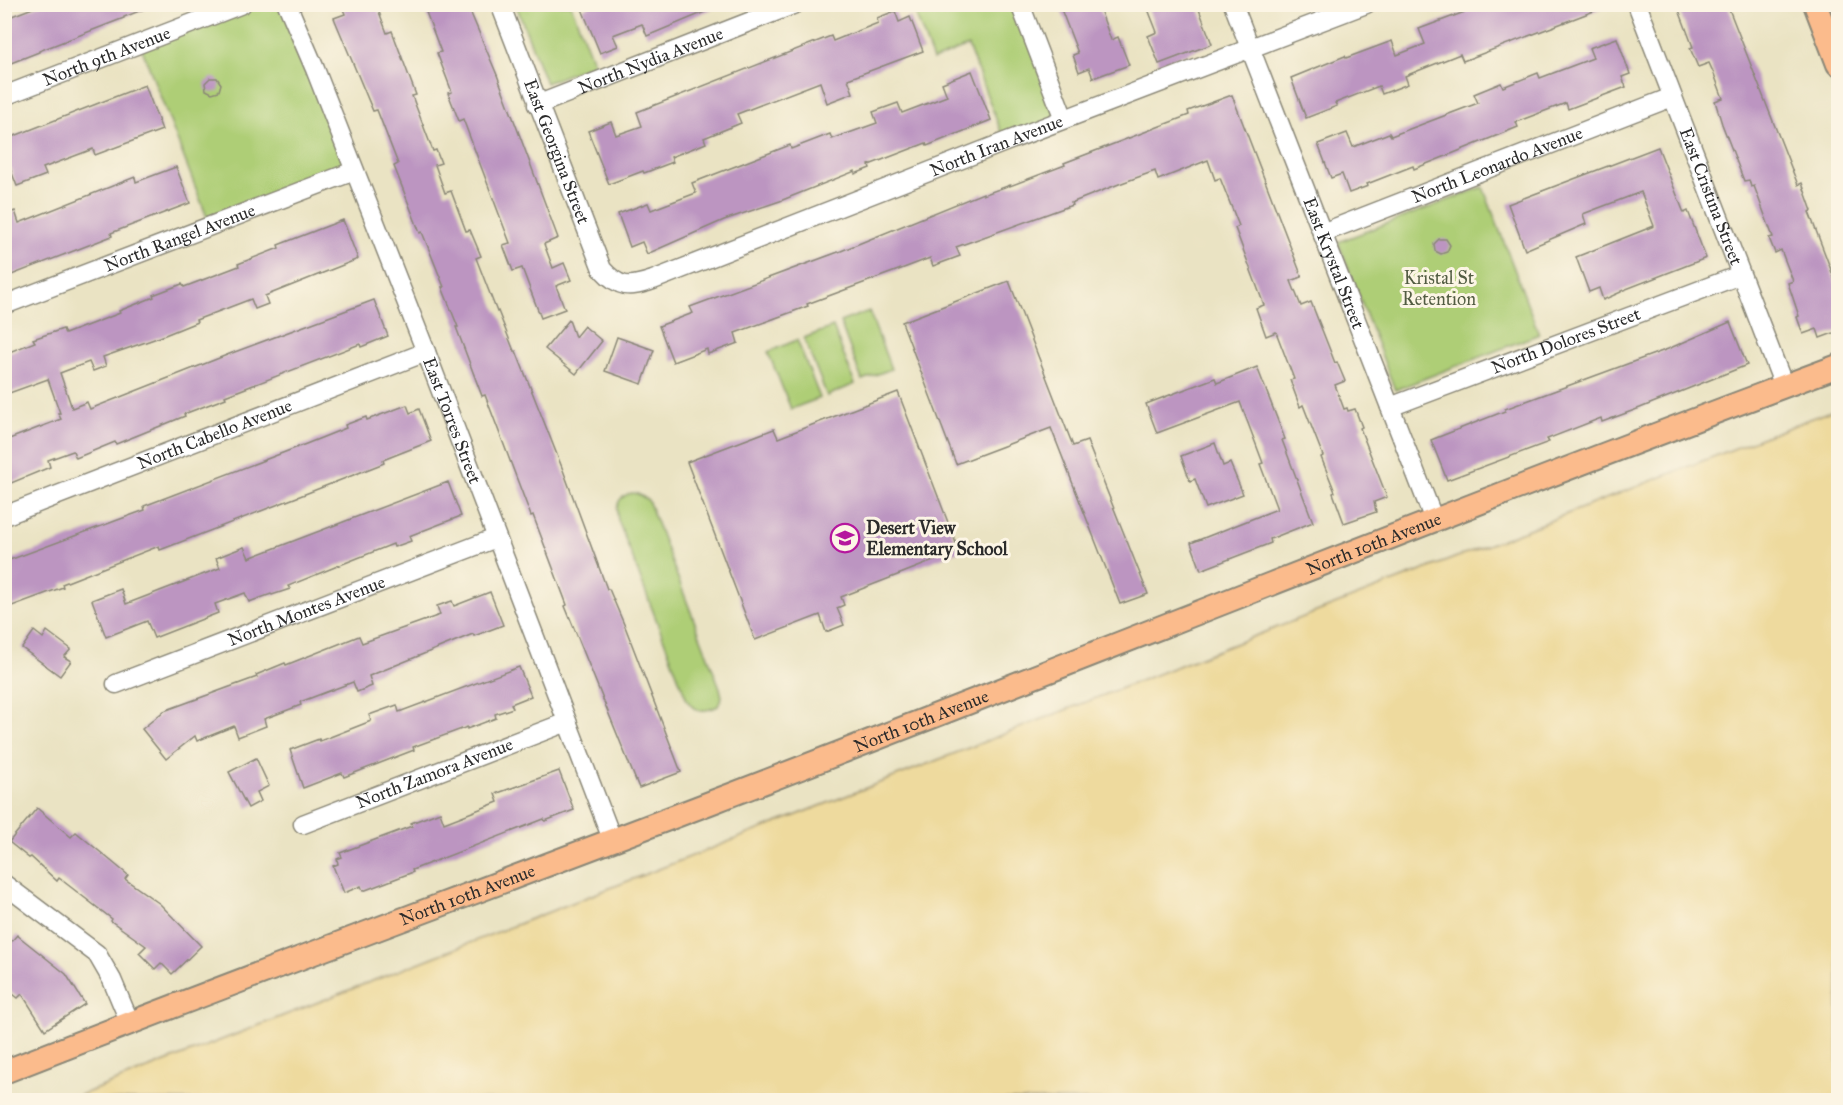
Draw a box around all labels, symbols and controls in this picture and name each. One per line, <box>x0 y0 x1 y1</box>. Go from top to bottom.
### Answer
street label: North 9th Avenue <box>40 22 174 91</box>
street label: North Nydia Avenue <box>575 22 726 99</box>
street label: East Georgina Street <box>519 76 595 228</box>
street label: North Iran Avenue <box>927 110 1066 181</box>
street label: North Leonardo Avenue <box>1409 122 1586 208</box>
street label: East Cristina Street <box>1675 125 1748 269</box>
street label: East Krystal Street <box>1298 194 1370 333</box>
street label: North Rangel Avenue <box>101 199 258 277</box>
park label: Kristal St Retention <box>1402 267 1476 310</box>
street label: North Dolores Street <box>1488 302 1644 379</box>
street label: East Torres Street <box>418 354 486 487</box>
street label: North Cabello Avenue <box>134 394 295 474</box>
street label: North 10th Avenue <box>1303 508 1444 580</box>
place label: Desert View Elementary School <box>866 517 1009 561</box>
school or university icon: Desert View Elementary School <box>829 522 861 554</box>
street label: North Montes Avenue <box>225 571 388 651</box>
street label: North 10th Avenue <box>851 685 992 757</box>
street label: North Zamora Avenue <box>353 733 516 813</box>
street label: North 10th Avenue <box>397 859 538 930</box>

